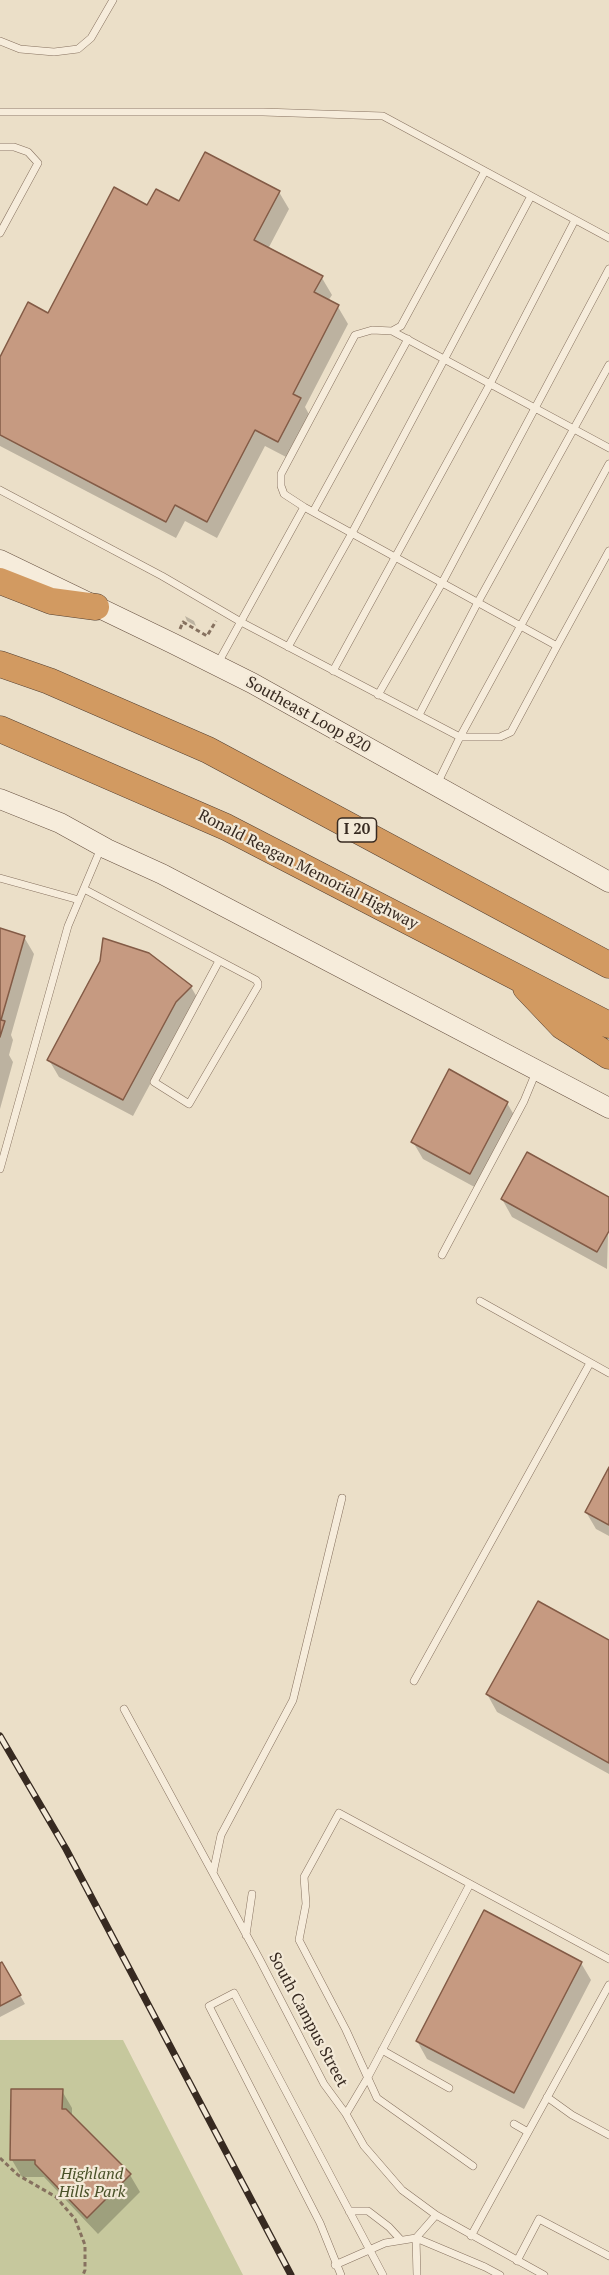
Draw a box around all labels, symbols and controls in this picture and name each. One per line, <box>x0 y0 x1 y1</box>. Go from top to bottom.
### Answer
street label: Southeast Loop 820 <box>242 673 374 757</box>
street label: Ronald Reagan Memorial Highway <box>195 806 421 934</box>
road number: I 20 <box>338 818 376 842</box>
street label: South Campus Street <box>264 1949 352 2091</box>
park label: Highland Hills Park <box>59 2164 125 2202</box>

